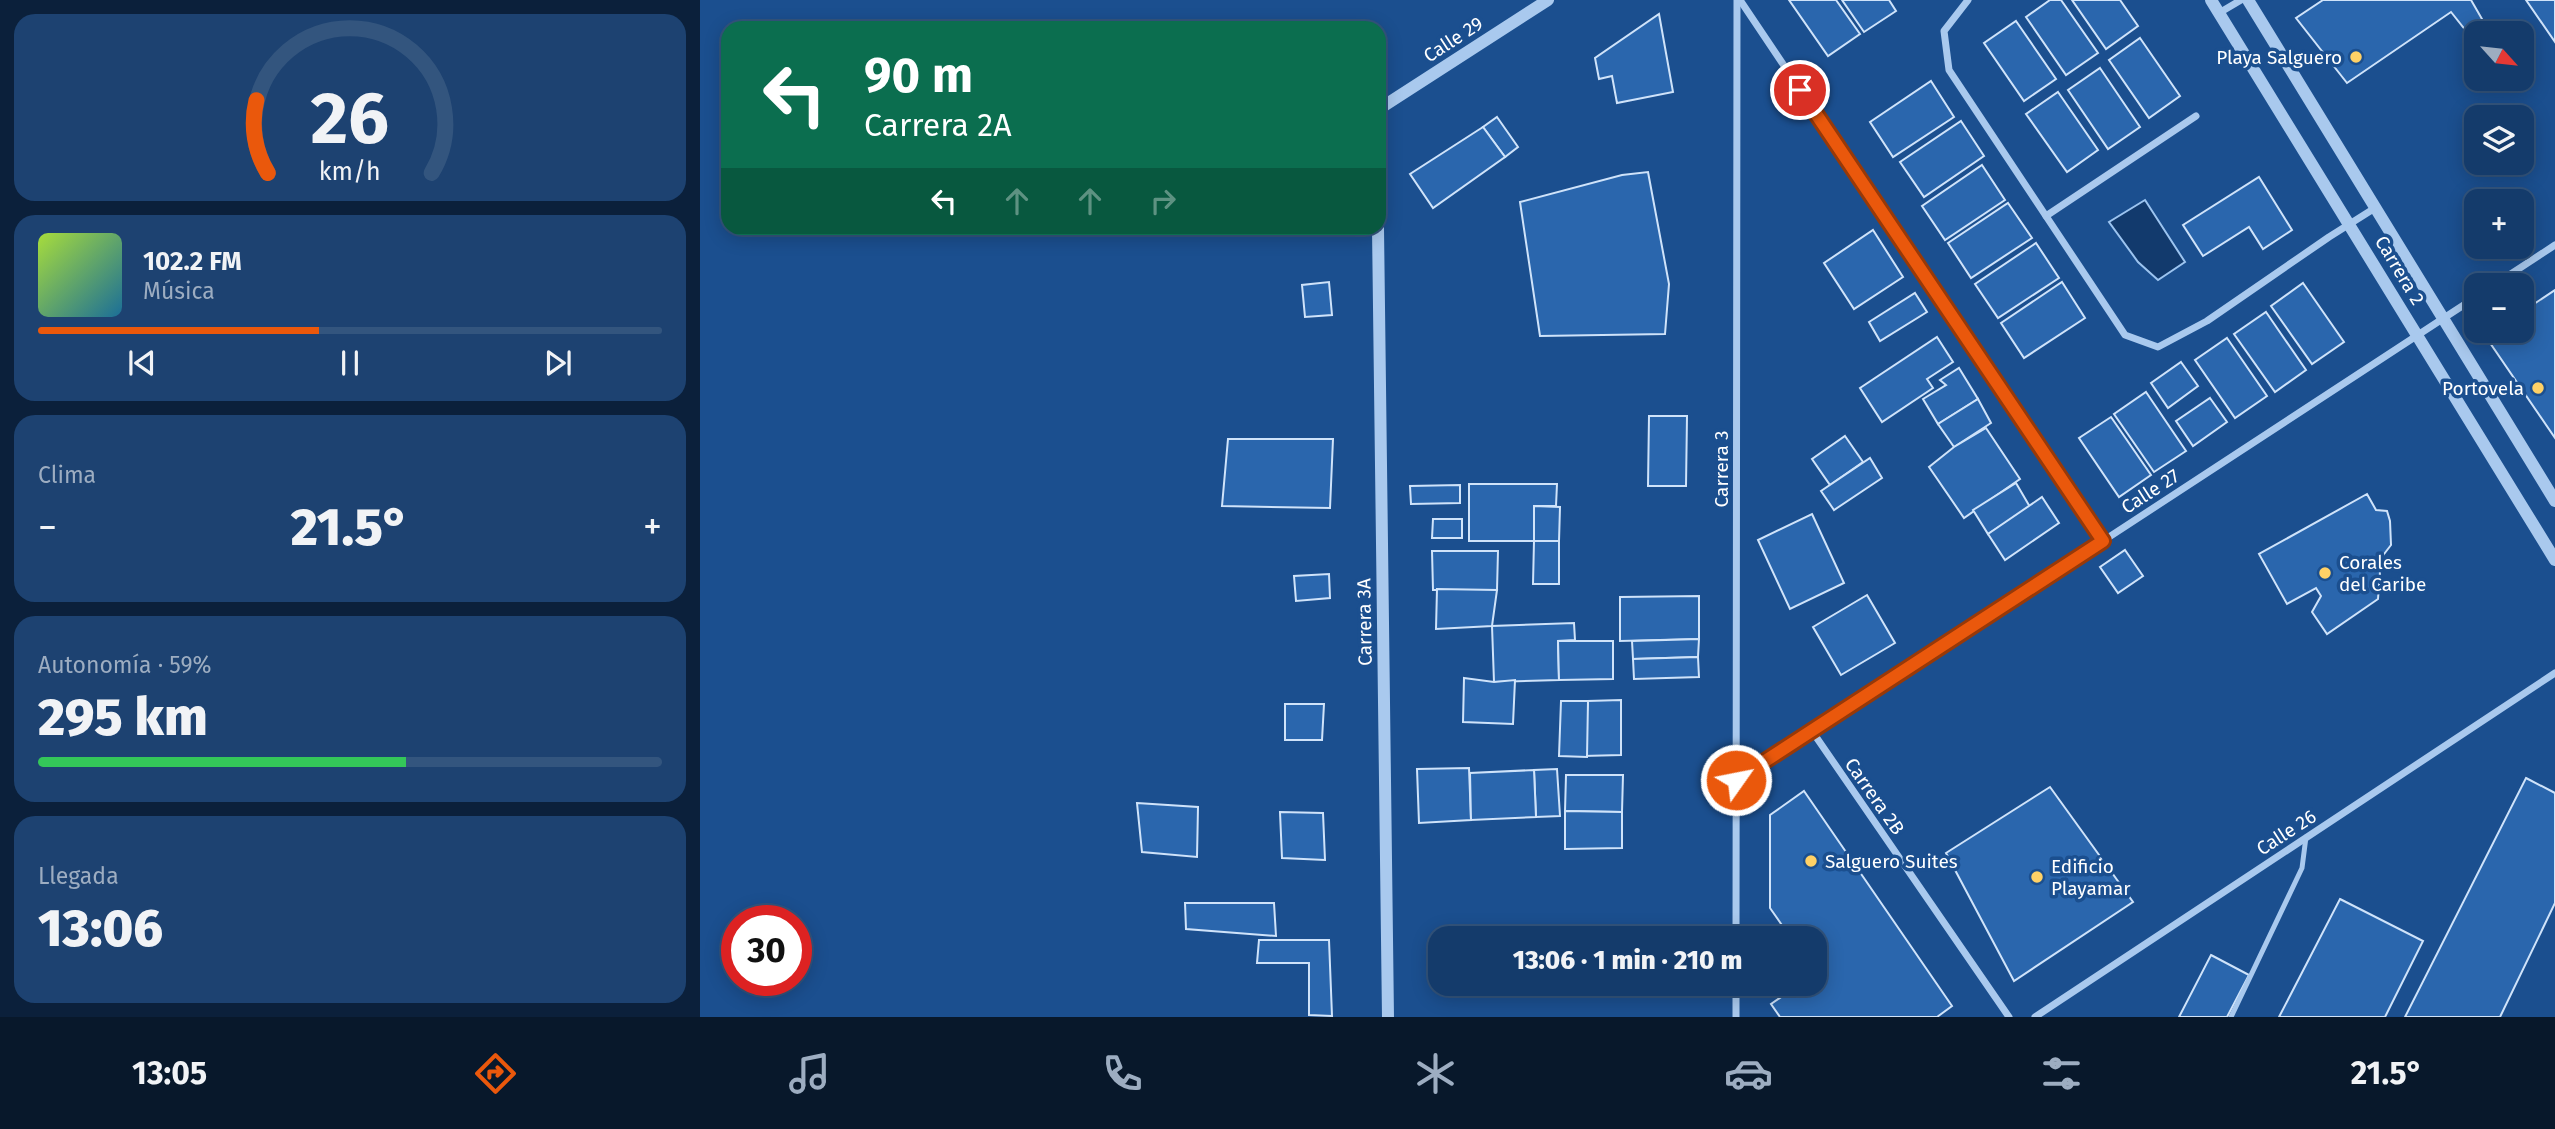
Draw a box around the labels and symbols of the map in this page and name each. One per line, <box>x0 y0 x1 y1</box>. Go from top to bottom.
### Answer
street label: Calle 29 <box>1419 12 1487 67</box>
north arrow <box>2464 21 2534 91</box>
place label: Playa Salguero <box>2216 46 2342 69</box>
marker: Playa Salguero <box>2348 49 2364 65</box>
pin <box>1770 60 1830 120</box>
street label: Carrera 2 <box>2370 231 2429 309</box>
place label: Portovela <box>2442 377 2524 400</box>
marker: Portovela <box>2530 380 2546 396</box>
street label: Carrera 3 <box>1710 431 1733 507</box>
street label: Calle 27 <box>2117 464 2184 519</box>
place label: Corales del Caribe <box>2339 551 2426 596</box>
marker: Corales del Caribe <box>2317 565 2333 581</box>
street label: Carrera 3A <box>1352 578 1377 666</box>
position arrow <box>1699 743 1773 817</box>
street label: Carrera 2B <box>1840 754 1909 839</box>
street label: Calle 26 <box>2252 805 2320 860</box>
place label: Salguero Suites <box>1825 850 1958 873</box>
marker: Salguero Suites <box>1803 853 1819 869</box>
place label: Edificio Playamar <box>2051 855 2131 900</box>
marker: Edificio Playamar <box>2029 869 2045 885</box>
speed limit sign: 30 <box>721 905 812 996</box>

